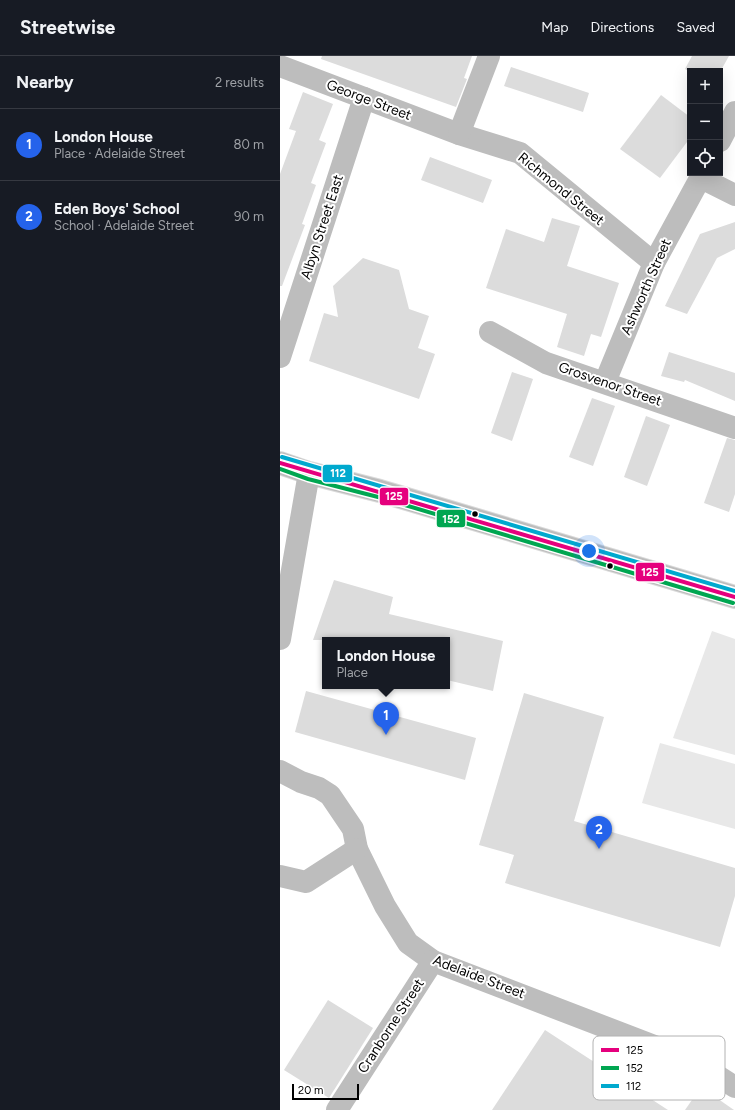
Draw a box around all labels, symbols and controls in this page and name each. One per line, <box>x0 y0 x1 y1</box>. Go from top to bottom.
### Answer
text: Streetwise <box>20 16 115 39</box>
text: Map <box>541 19 569 36</box>
text: Directions <box>591 19 654 36</box>
text: Saved <box>676 19 715 36</box>
map controls <box>687 68 723 176</box>
button: + <box>687 68 723 104</box>
text: Nearby <box>16 72 74 92</box>
text: 2 results <box>215 75 264 90</box>
street label: George Street <box>324 76 414 124</box>
button: − <box>687 104 723 140</box>
text: London House <box>54 128 153 146</box>
text: 1 <box>26 137 32 152</box>
text: 80 m <box>233 137 264 152</box>
button: locate <box>687 140 723 176</box>
text: Place · Adelaide Street <box>54 146 185 161</box>
street label: Richmond Street <box>514 149 608 229</box>
street label: Albyn Street East <box>297 172 347 282</box>
text: Eden Boys' School <box>54 200 180 218</box>
text: 2 <box>25 209 33 224</box>
text: 90 m <box>234 209 264 224</box>
text: School · Adelaide Street <box>54 218 194 233</box>
street label: Ashworth Street <box>617 236 675 338</box>
street label: Grosvenor Street <box>556 358 664 410</box>
line badge: 112 <box>322 464 353 483</box>
text: 112 <box>330 467 346 480</box>
line badge: 125 <box>379 487 409 506</box>
text: 125 <box>385 490 403 503</box>
line badge: 152 <box>436 509 466 528</box>
unlabelled marker <box>470 509 480 519</box>
text: 152 <box>442 513 460 526</box>
your location <box>579 541 599 561</box>
unlabelled marker <box>605 561 615 571</box>
line badge: 125 <box>635 562 665 582</box>
text: 125 <box>641 566 659 579</box>
popup <box>322 637 450 689</box>
text: London House <box>337 647 435 665</box>
text: Place <box>337 665 368 680</box>
pin: 1 <box>373 702 399 735</box>
pin: 2 <box>586 816 612 849</box>
street label: Adelaide Street <box>431 952 527 1002</box>
street label: Cranborne Street <box>354 976 428 1076</box>
legend <box>593 1036 725 1100</box>
text: 125 <box>626 1044 643 1057</box>
text: 152 <box>626 1062 643 1075</box>
text: 112 <box>626 1080 641 1093</box>
scale bar <box>292 1082 359 1101</box>
text: 20 m <box>298 1084 323 1097</box>

